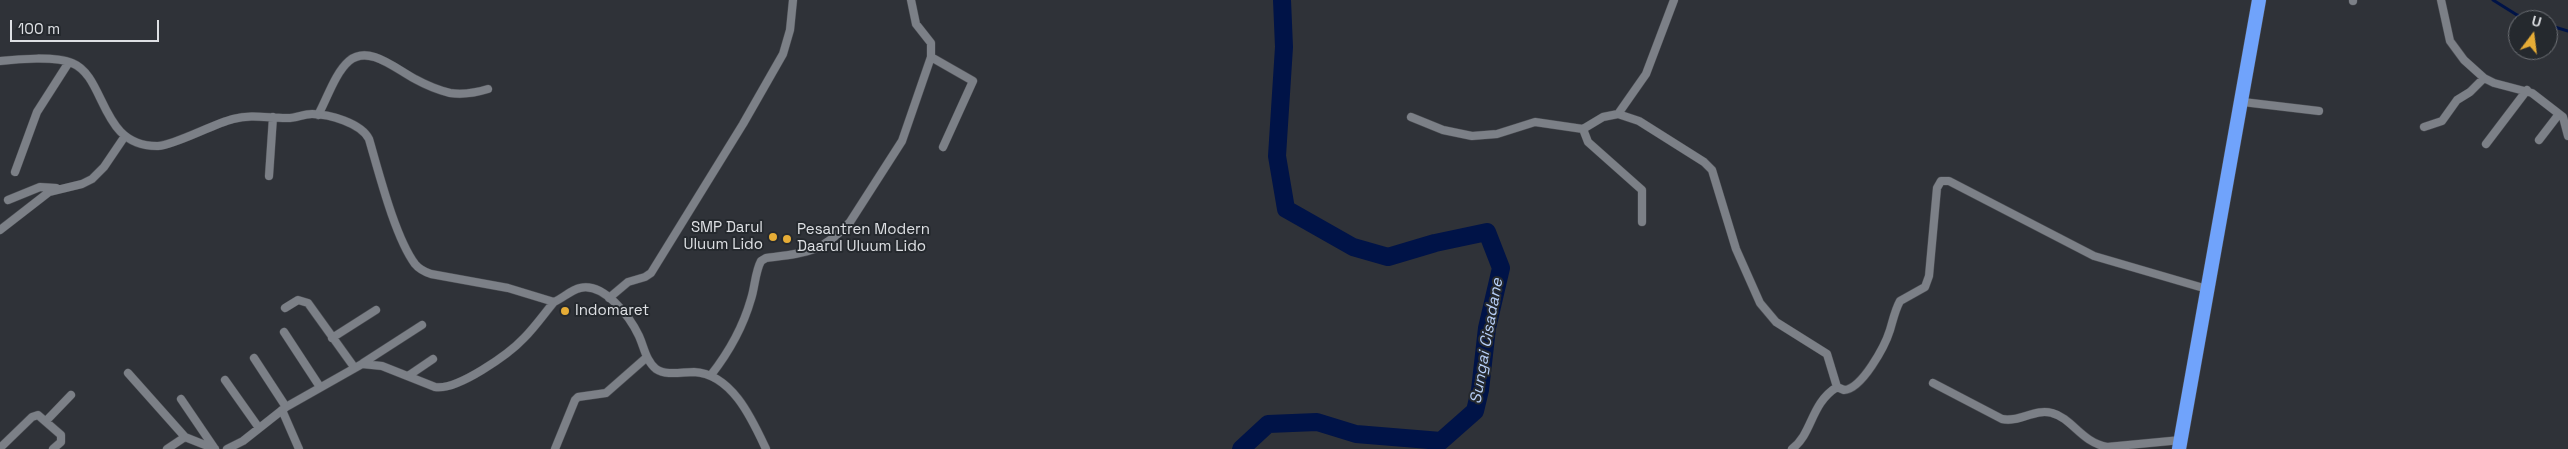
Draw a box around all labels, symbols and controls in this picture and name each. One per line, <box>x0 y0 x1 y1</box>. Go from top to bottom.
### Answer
scale bar <box>12 10 161 42</box>
north arrow <box>2508 10 2558 60</box>
text: U <box>2530 12 2543 31</box>
text: 100 m <box>18 19 60 38</box>
place label: SMP Darul Uluum Lido <box>683 219 763 254</box>
place label: Pesantren Modern Daarul Uluum Lido <box>797 221 930 256</box>
marker: SMP Darul Uluum Lido <box>767 231 779 243</box>
marker: Pesantren Modern Daarul Uluum Lido <box>781 233 793 245</box>
water label: Sungai Cisadane <box>1466 277 1508 405</box>
place label: Indomaret <box>575 302 649 320</box>
marker: Indomaret <box>559 305 571 317</box>

